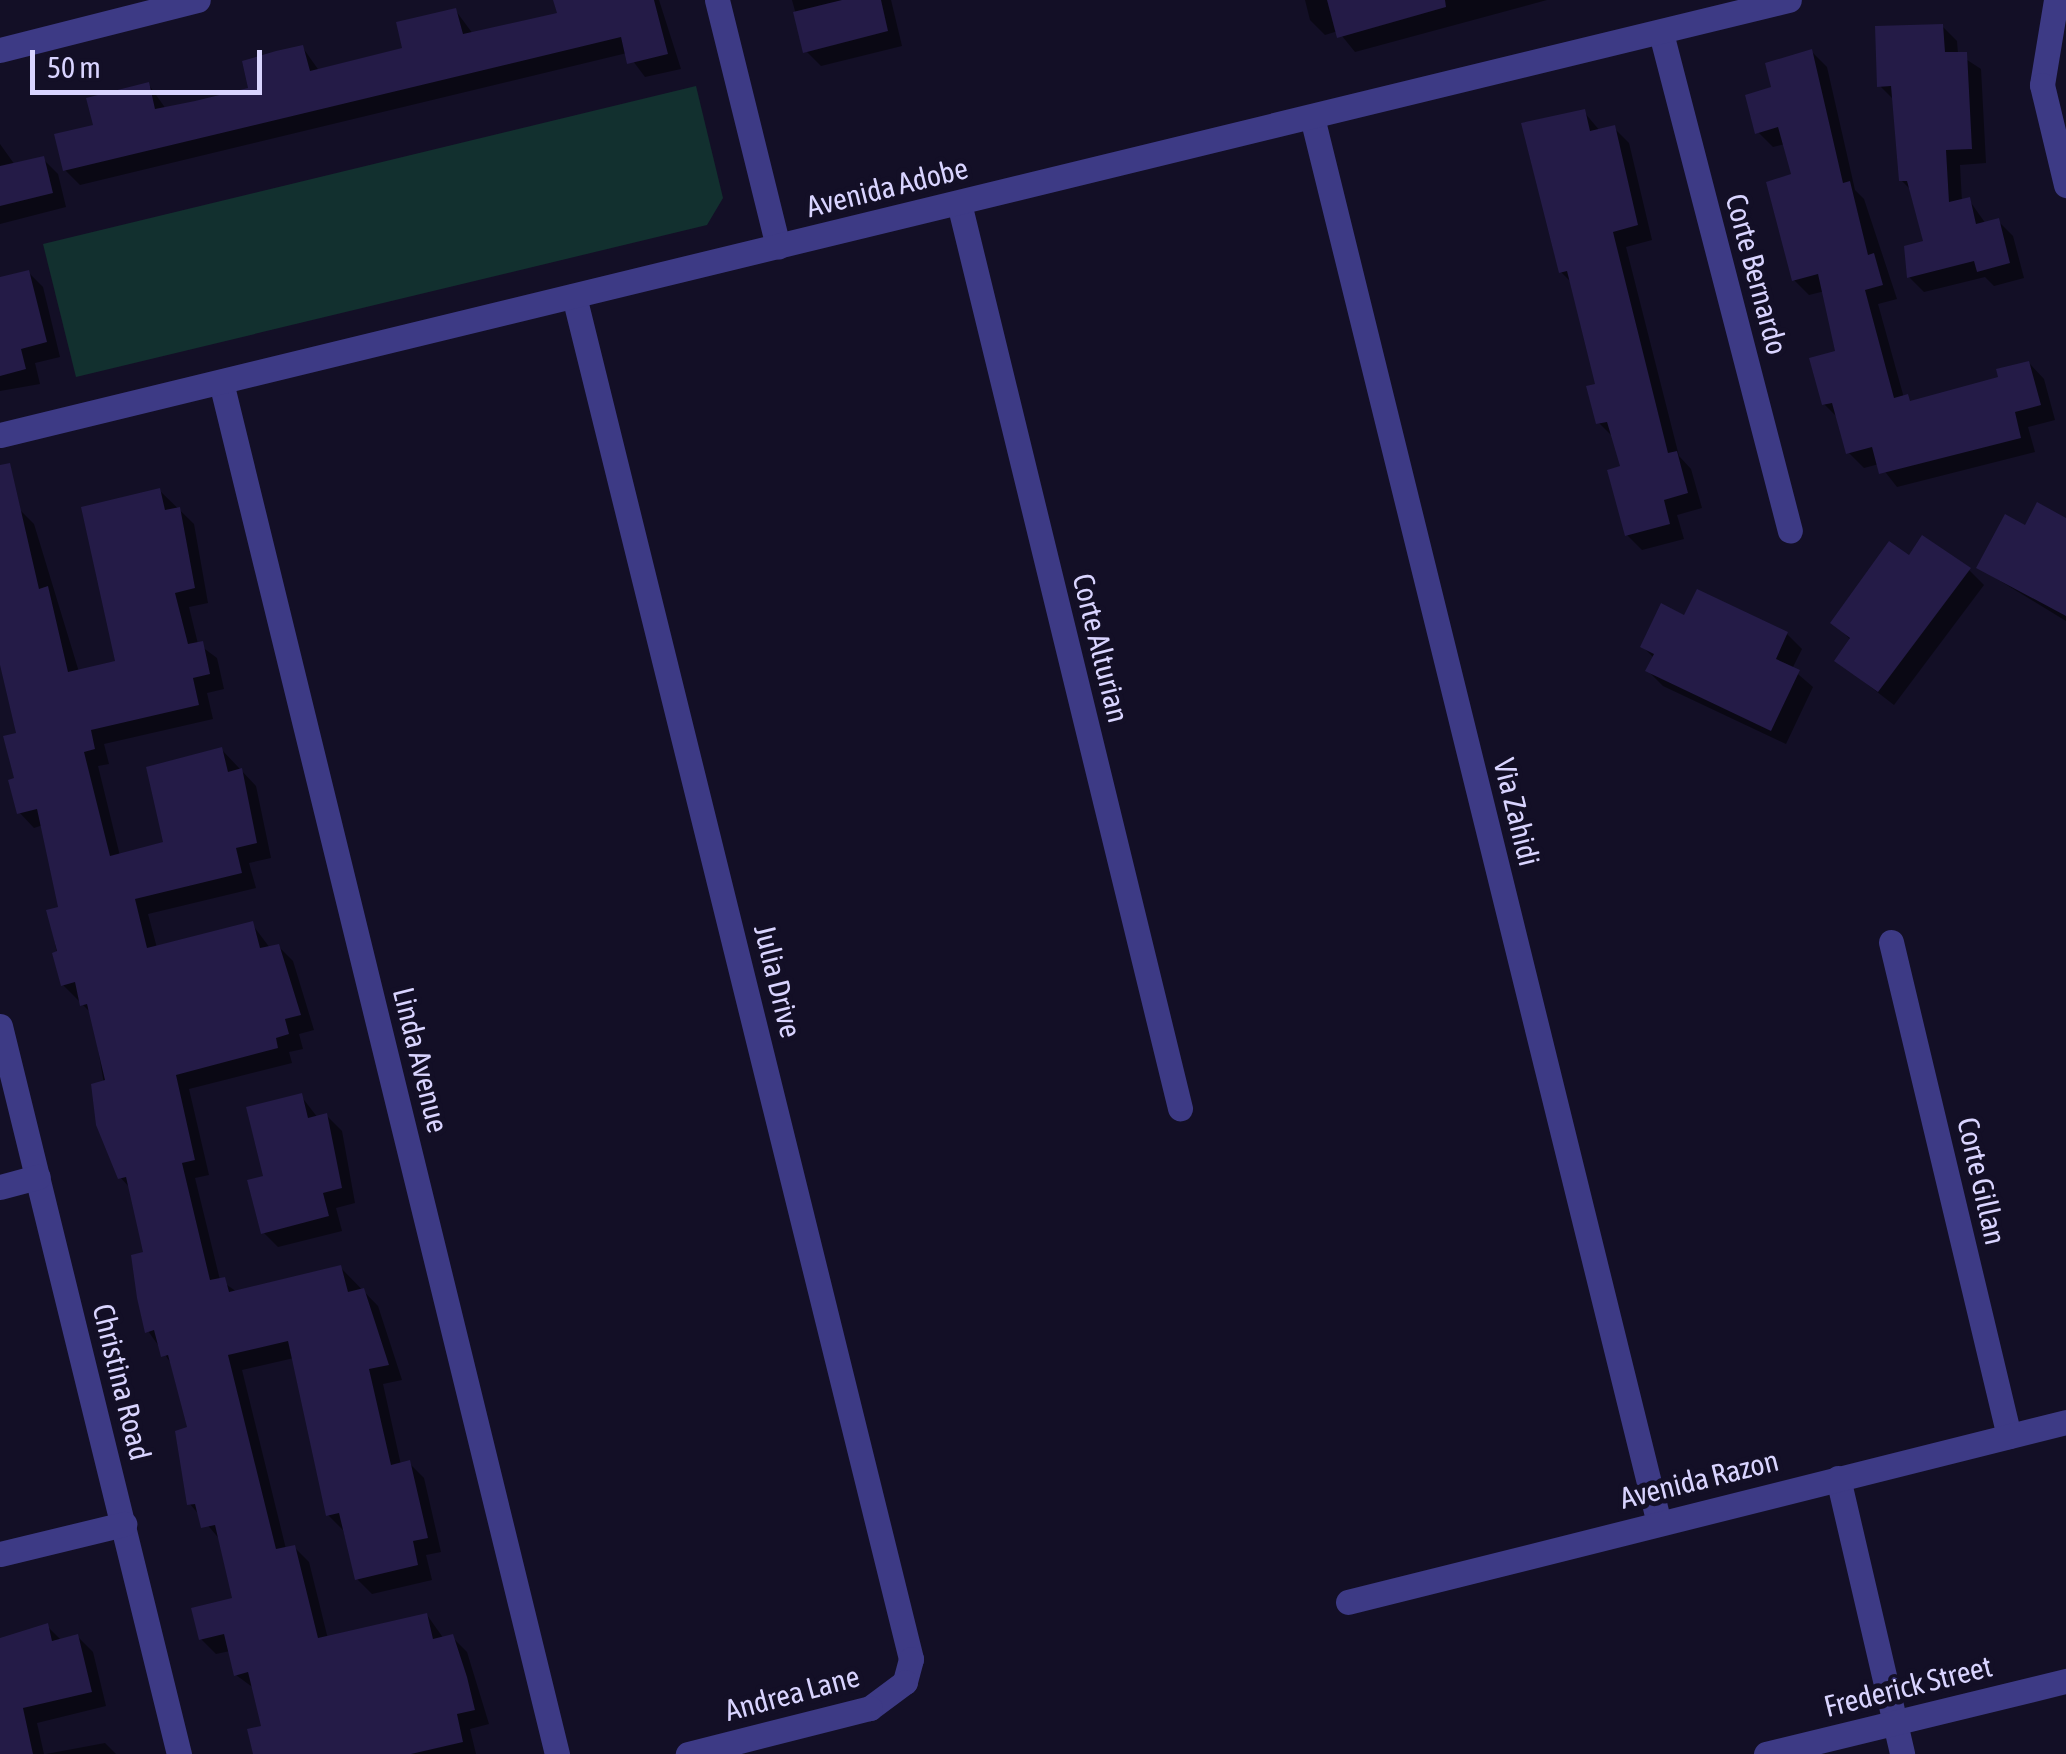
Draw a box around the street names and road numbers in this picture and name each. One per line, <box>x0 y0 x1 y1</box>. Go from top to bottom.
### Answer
street label: Avenida Adobe <box>803 150 971 224</box>
street label: Corte Bernardo <box>1718 190 1796 358</box>
street label: Corte Alturian <box>1065 570 1137 726</box>
street label: Via Zahidi <box>1486 754 1548 870</box>
street label: Julia Drive <box>747 921 809 1041</box>
street label: Linda Avenue <box>386 984 456 1136</box>
street label: Corte Gillan <box>1950 1114 2014 1248</box>
street label: Christina Road <box>85 1300 159 1464</box>
street label: Avenida Razon <box>1616 1442 1782 1516</box>
street label: Frederick Street <box>1820 1648 1996 1724</box>
street label: Andrea Lane <box>721 1658 863 1728</box>

